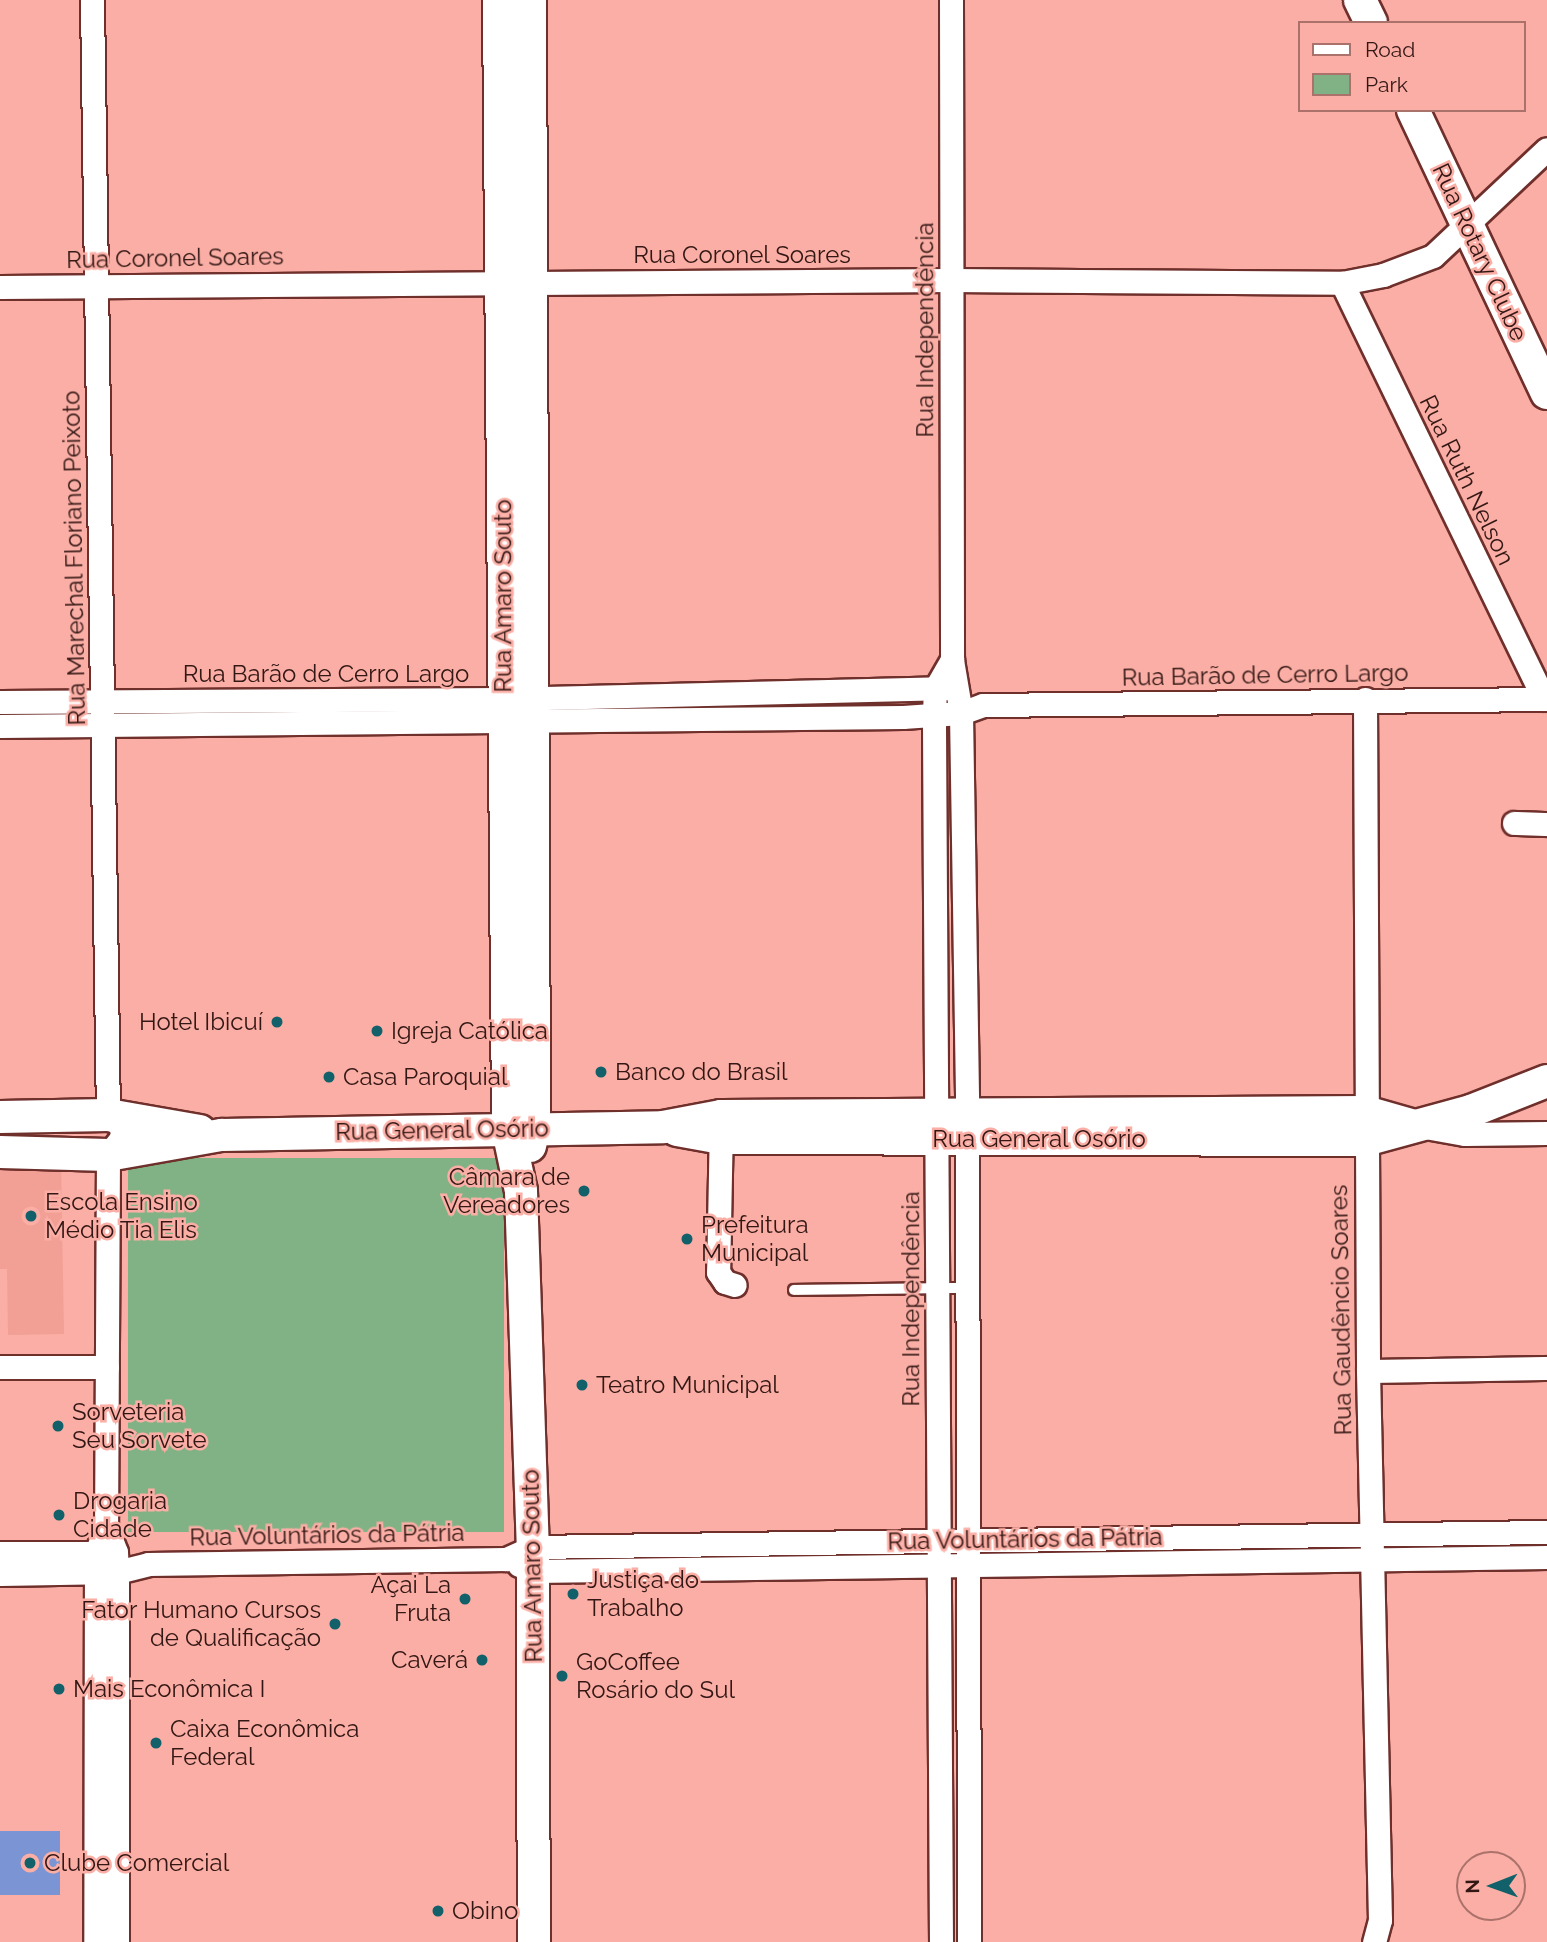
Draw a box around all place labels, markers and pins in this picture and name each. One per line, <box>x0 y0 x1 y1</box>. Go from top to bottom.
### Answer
place label: Hotel Ibicuí <box>138 1008 263 1036</box>
marker: Hotel Ibicuí <box>269 1014 285 1030</box>
place label: Igreja Católica <box>391 1017 548 1045</box>
marker: Igreja Católica <box>369 1023 385 1039</box>
place label: Banco do Brasil <box>615 1058 788 1086</box>
place label: Casa Paroquial <box>343 1063 507 1091</box>
marker: Banco do Brasil <box>593 1064 609 1080</box>
marker: Casa Paroquial <box>321 1069 337 1085</box>
place label: Câmara de Vereadores <box>443 1163 570 1219</box>
marker: Câmara de Vereadores <box>576 1183 592 1199</box>
place label: Escola Ensino Médio Tia Elis <box>45 1188 198 1244</box>
marker: Escola Ensino Médio Tia Elis <box>23 1208 39 1224</box>
place label: Prefeitura Municipal <box>701 1211 809 1267</box>
marker: Prefeitura Municipal <box>679 1231 695 1247</box>
place label: Teatro Municipal <box>596 1371 779 1399</box>
marker: Teatro Municipal <box>574 1377 590 1393</box>
place label: Sorveteria Seu Sorvete <box>72 1398 207 1454</box>
marker: Sorveteria Seu Sorvete <box>50 1418 66 1434</box>
place label: Drogaria Cidade <box>73 1487 167 1543</box>
marker: Drogaria Cidade <box>51 1507 67 1523</box>
place label: Justiça do Trabalho <box>587 1566 699 1622</box>
place label: Açai La Fruta <box>370 1571 451 1627</box>
marker: Justiça do Trabalho <box>565 1586 581 1602</box>
marker: Açai La Fruta <box>457 1591 473 1607</box>
place label: Fator Humano Cursos de Qualificação <box>81 1596 321 1652</box>
marker: Fator Humano Cursos de Qualificação <box>327 1616 343 1632</box>
place label: Caverá <box>391 1646 468 1674</box>
place label: GoCoffee Rosário do Sul <box>576 1648 735 1704</box>
marker: Caverá <box>474 1652 490 1668</box>
marker: GoCoffee Rosário do Sul <box>554 1668 570 1684</box>
place label: Mais Econômica I <box>73 1675 265 1703</box>
marker: Mais Econômica I <box>51 1681 67 1697</box>
place label: Caixa Econômica Federal <box>170 1715 359 1771</box>
marker: Caixa Econômica Federal <box>148 1735 164 1751</box>
place label: Clube Comercial <box>44 1849 229 1877</box>
marker: Clube Comercial <box>22 1855 38 1871</box>
place label: Obino <box>452 1897 518 1925</box>
marker: Obino <box>430 1903 446 1919</box>

